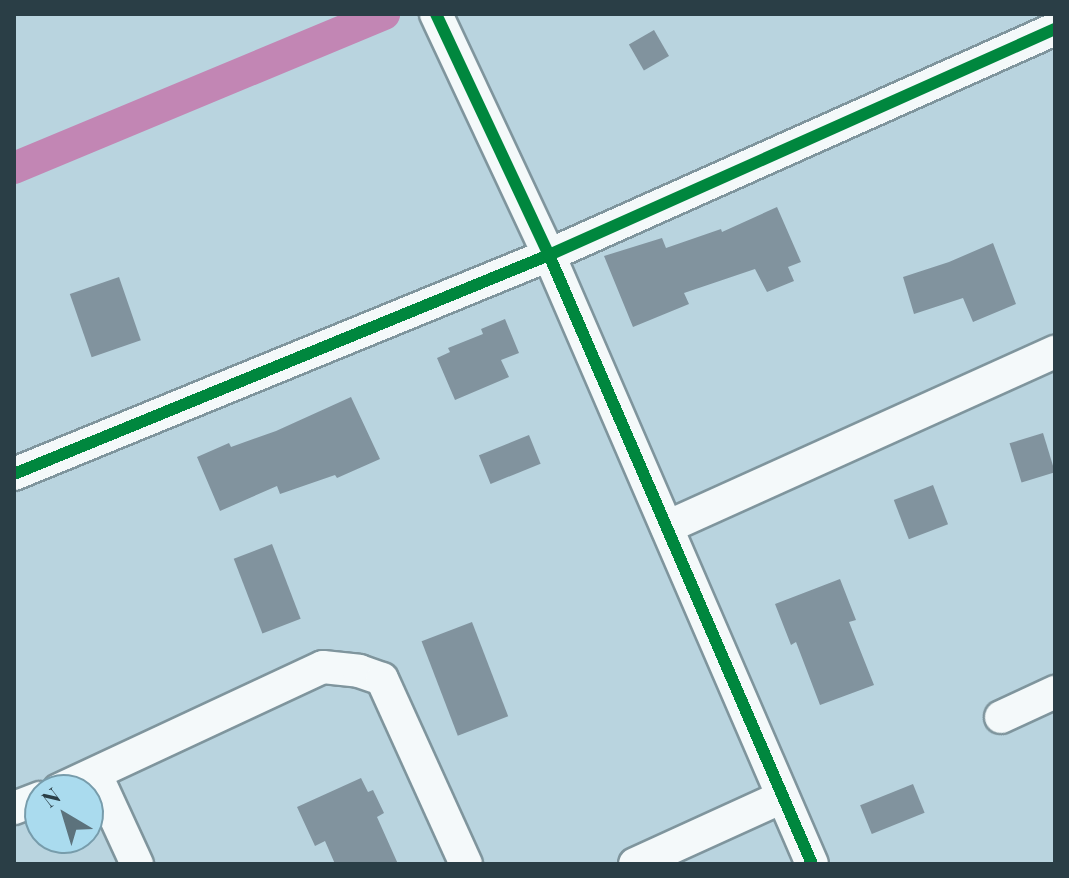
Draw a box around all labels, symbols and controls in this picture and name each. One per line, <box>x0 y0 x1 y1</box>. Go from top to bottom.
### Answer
north arrow <box>24 774 104 854</box>
text: N <box>35 780 66 813</box>

